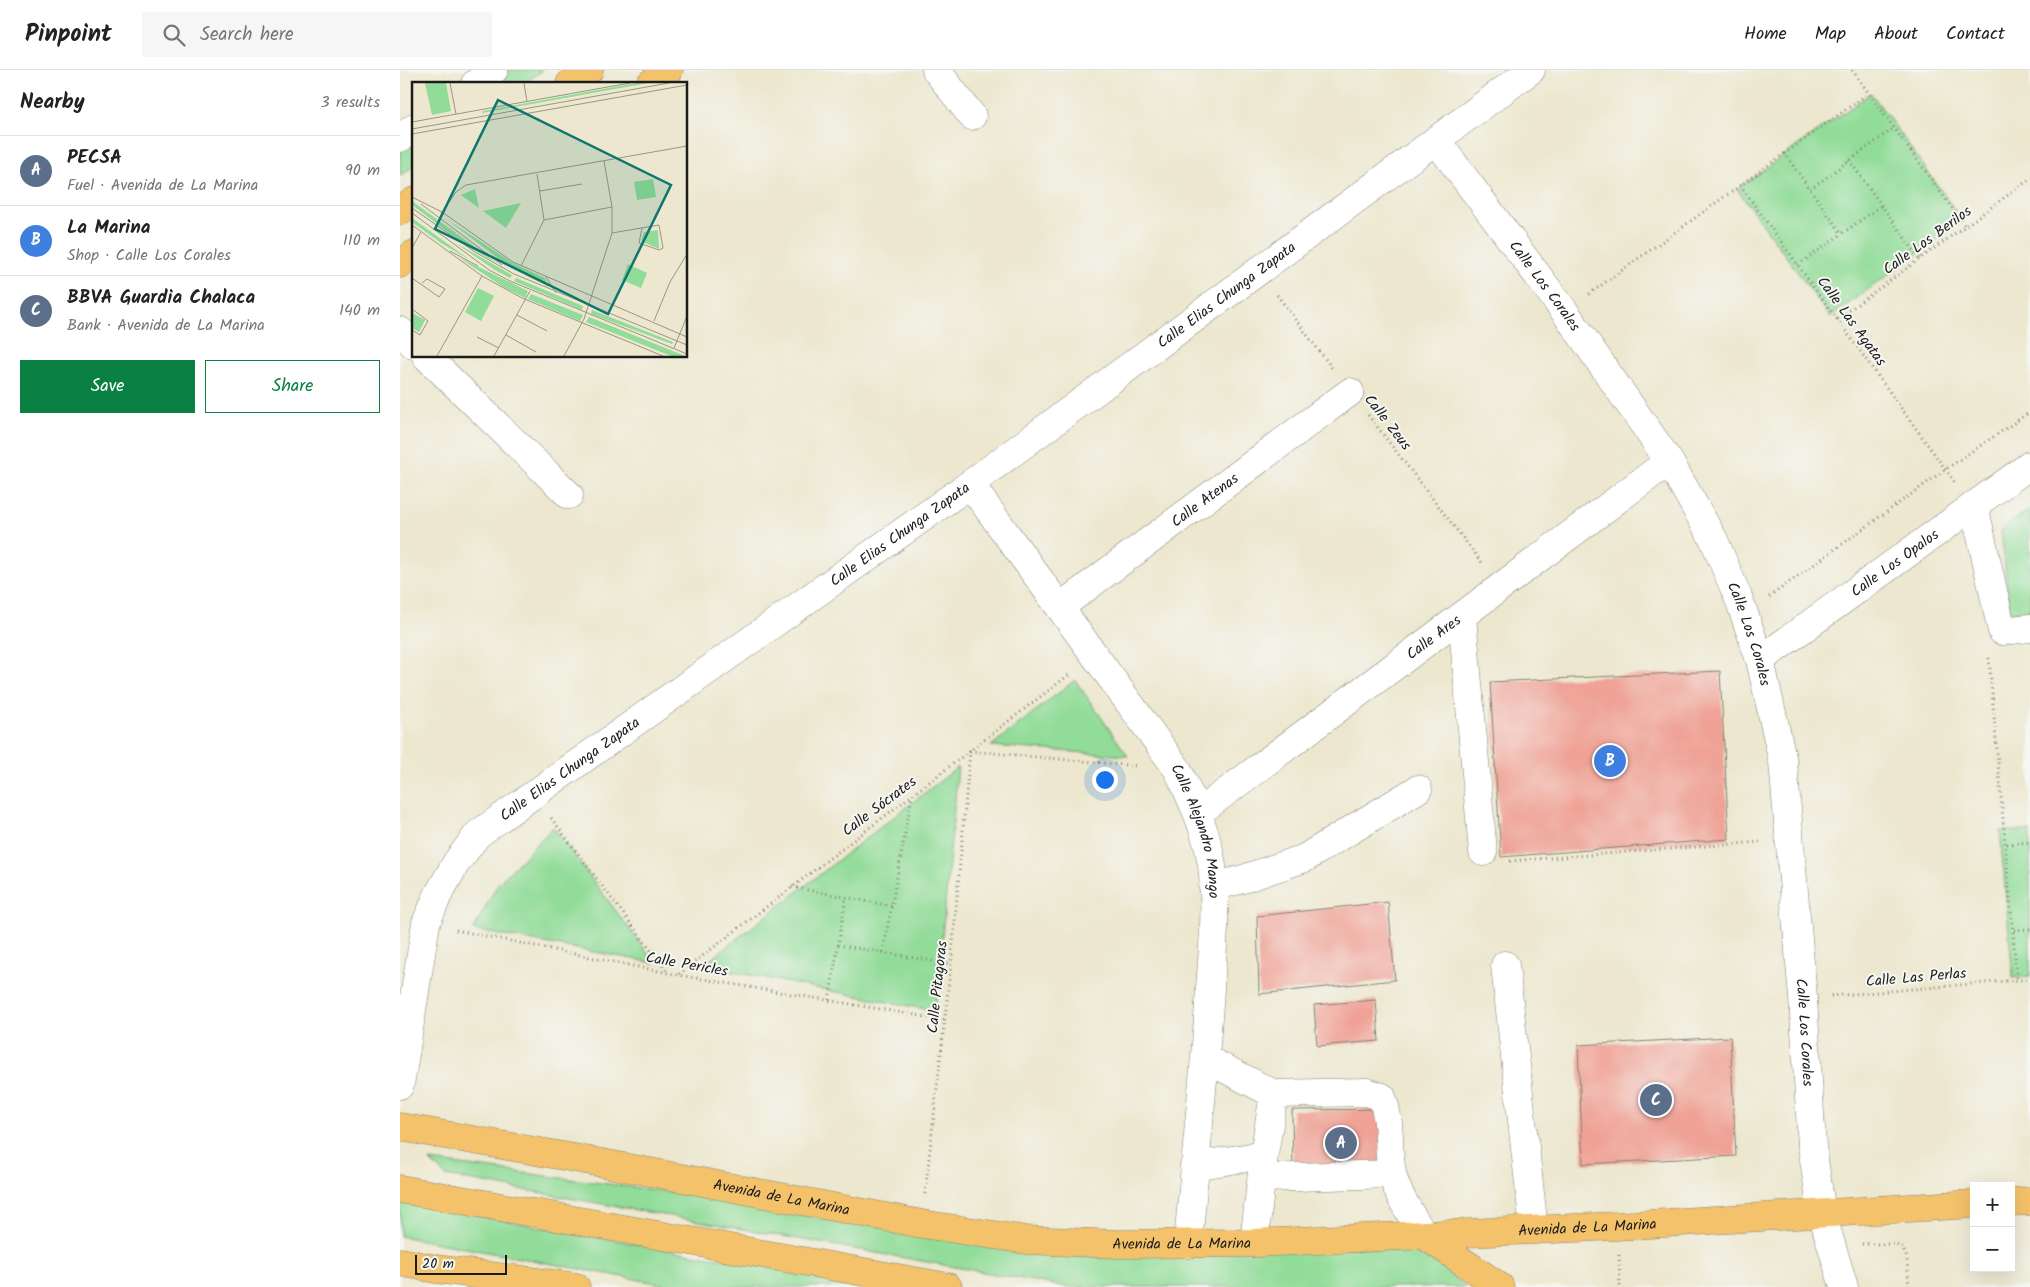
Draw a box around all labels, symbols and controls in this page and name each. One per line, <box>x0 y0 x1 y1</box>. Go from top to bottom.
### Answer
search box <box>142 12 492 57</box>
text: Pinpoint <box>25 15 112 54</box>
text: Search here <box>200 20 294 50</box>
text: Home <box>1744 20 1787 49</box>
text: Map <box>1815 20 1846 49</box>
text: About <box>1874 20 1918 49</box>
text: Contact <box>1946 20 2005 49</box>
icon: search <box>160 21 188 49</box>
inset map <box>412 82 688 358</box>
text: Nearby <box>20 86 85 119</box>
text: 3 results <box>321 90 380 115</box>
text: PECSA <box>67 143 122 173</box>
text: A <box>31 158 41 183</box>
text: 90 m <box>345 158 380 183</box>
text: Fuel · Avenida de La Marina <box>67 173 258 198</box>
street label: Calle Los Berilos <box>1878 200 1978 281</box>
text: La Marina <box>67 213 150 243</box>
text: B <box>31 228 41 253</box>
text: 110 m <box>343 228 380 253</box>
street label: Calle Elias Chunga Zapata <box>1152 236 1301 355</box>
street label: Calle Los Corales <box>1502 236 1586 337</box>
text: Shop · Calle Los Corales <box>67 243 231 268</box>
street label: Calle Las Agatas <box>1810 272 1892 372</box>
text: BBVA Guardia Chalaca <box>67 283 255 313</box>
text: C <box>31 298 41 323</box>
text: 140 m <box>339 298 380 323</box>
text: Bank · Avenida de La Marina <box>67 313 265 338</box>
button: Save <box>20 360 195 413</box>
button: Share <box>205 360 380 413</box>
street label: Calle Zeus <box>1358 389 1417 456</box>
street label: Calle Atenas <box>1166 467 1245 534</box>
street label: Calle Elias Chunga Zapata <box>825 477 975 593</box>
street label: Calle Los Opalos <box>1846 523 1945 604</box>
street label: Calle Los Corales <box>1720 578 1777 689</box>
street label: Calle Ares <box>1402 609 1467 666</box>
street label: Calle Elias Chunga Zapata <box>495 711 645 828</box>
pin: B <box>1594 742 1626 780</box>
street label: Calle Alejandro Mango <box>1164 759 1225 899</box>
your location <box>1092 767 1118 793</box>
street label: Calle Sócrates <box>837 770 923 843</box>
street label: Calle Pitagoras <box>921 939 955 1035</box>
street label: Calle Pericles <box>644 946 730 984</box>
street label: Calle Las Perlas <box>1865 962 1968 994</box>
street label: Calle Los Corales <box>1788 977 1819 1088</box>
pin: C <box>1640 1081 1672 1119</box>
pin: A <box>1325 1124 1357 1162</box>
street label: Avenida de La Marina <box>711 1173 852 1223</box>
map controls <box>1970 1182 2015 1272</box>
button: + <box>1970 1182 2015 1227</box>
street label: Avenida de La Marina <box>1518 1213 1657 1244</box>
button: − <box>1970 1227 2015 1272</box>
street label: Avenida de La Marina <box>1112 1232 1251 1257</box>
scale bar <box>415 1252 508 1275</box>
text: 20 m <box>422 1253 454 1275</box>

